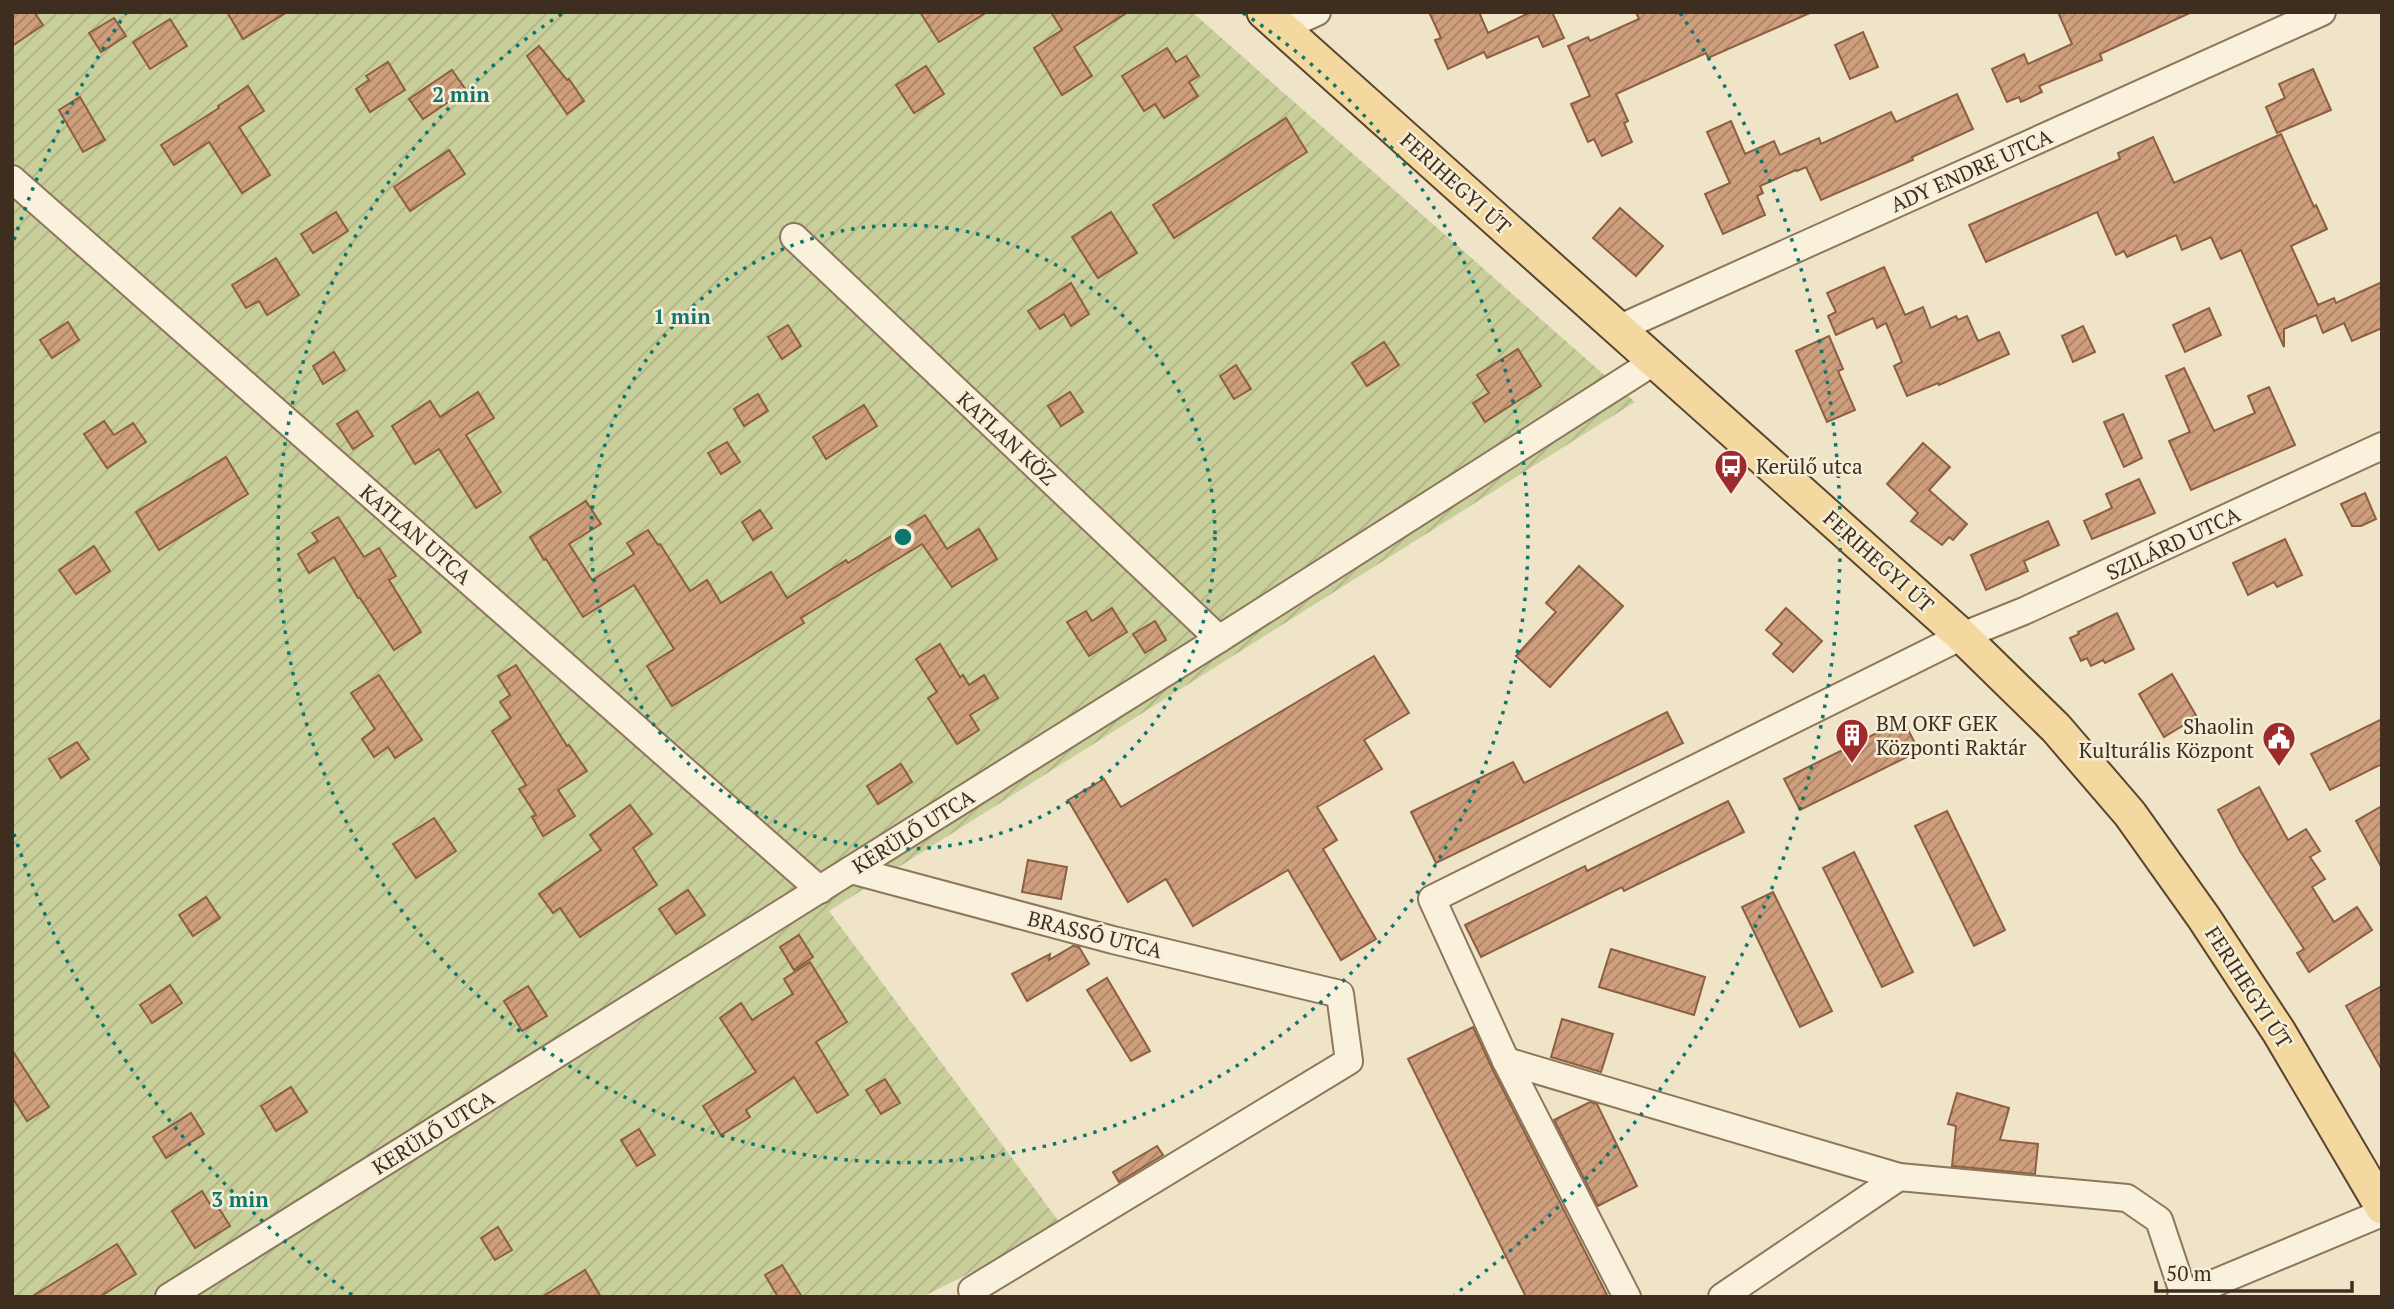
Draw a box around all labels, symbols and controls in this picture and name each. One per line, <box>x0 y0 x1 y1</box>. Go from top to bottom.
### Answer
text: 2 min <box>432 80 490 108</box>
street label: ADY ENDRE UTCA <box>1886 122 2057 218</box>
street label: FERIHEGYI ÚT <box>1395 126 1517 240</box>
text: 1 min <box>653 302 711 330</box>
street label: KATLAN KÖZ <box>951 385 1063 491</box>
bus stop icon: Kerülő utca <box>1712 447 1750 496</box>
place label: Kerülő utca <box>1756 452 1863 480</box>
street label: KATLAN UTCA <box>354 478 478 591</box>
street label: SZILÁRD UTCA <box>2102 499 2245 586</box>
street label: FERIHEGYI ÚT <box>1818 504 1940 618</box>
centre of rings <box>891 525 915 549</box>
place label: BM OKF GEK Központi Raktár <box>1876 709 2027 761</box>
place label: Shaolin Kulturális Központ <box>2079 712 2255 764</box>
building icon: BM OKF GEK Központi Raktár <box>1833 716 1871 765</box>
public building icon: Shaolin Kulturális Központ <box>2260 719 2298 768</box>
street label: KERÜLŐ UTCA <box>847 782 980 880</box>
street label: BRASSÓ UTCA <box>1025 904 1166 964</box>
street label: FERIHEGYI ÚT <box>2199 921 2299 1053</box>
street label: KERÜLŐ UTCA <box>367 1083 500 1181</box>
text: 3 min <box>211 1185 269 1213</box>
scale bar <box>2156 1250 2352 1294</box>
text: 50 m <box>2166 1259 2212 1287</box>

